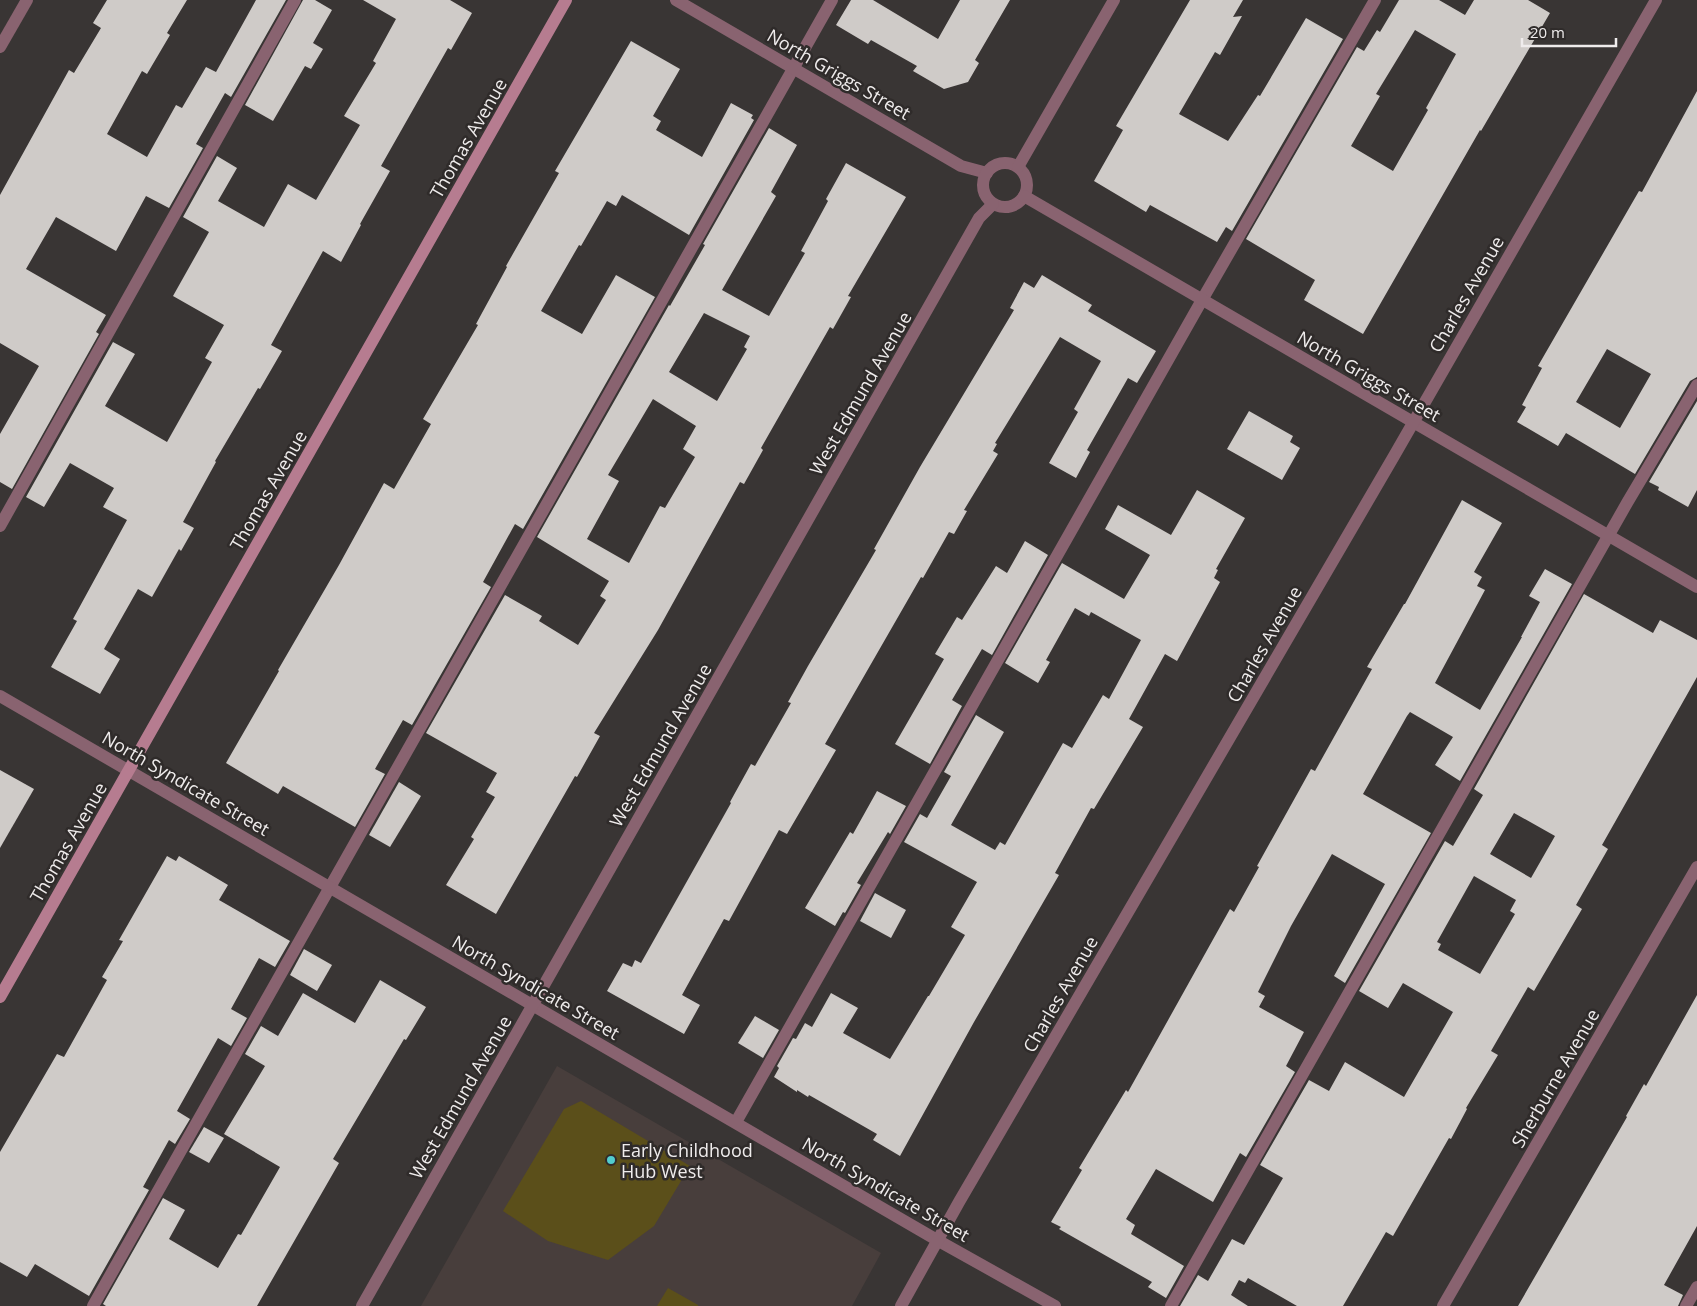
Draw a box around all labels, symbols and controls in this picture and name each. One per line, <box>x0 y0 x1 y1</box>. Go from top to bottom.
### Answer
scale bar <box>1522 15 1616 47</box>
text: 20 m <box>1530 22 1565 42</box>
street label: North Griggs Street <box>763 23 915 125</box>
street label: Thomas Avenue <box>424 74 512 202</box>
street label: Charles Avenue <box>1423 232 1509 356</box>
street label: West Edmund Avenue <box>803 307 917 479</box>
street label: North Griggs Street <box>1293 325 1445 427</box>
street label: Thomas Avenue <box>224 426 312 554</box>
street label: Charles Avenue <box>1221 582 1307 706</box>
street label: West Edmund Avenue <box>603 659 717 831</box>
street label: North Syndicate Street <box>98 725 274 841</box>
street label: Thomas Avenue <box>24 778 112 906</box>
street label: North Syndicate Street <box>448 929 624 1045</box>
street label: Charles Avenue <box>1017 932 1103 1056</box>
street label: Sherburne Avenue <box>1506 1004 1604 1152</box>
street label: West Edmund Avenue <box>403 1011 517 1183</box>
street label: North Syndicate Street <box>798 1131 974 1247</box>
place label: Early Childhood Hub West <box>621 1138 753 1183</box>
marker: Early Childhood Hub West <box>605 1154 617 1166</box>

